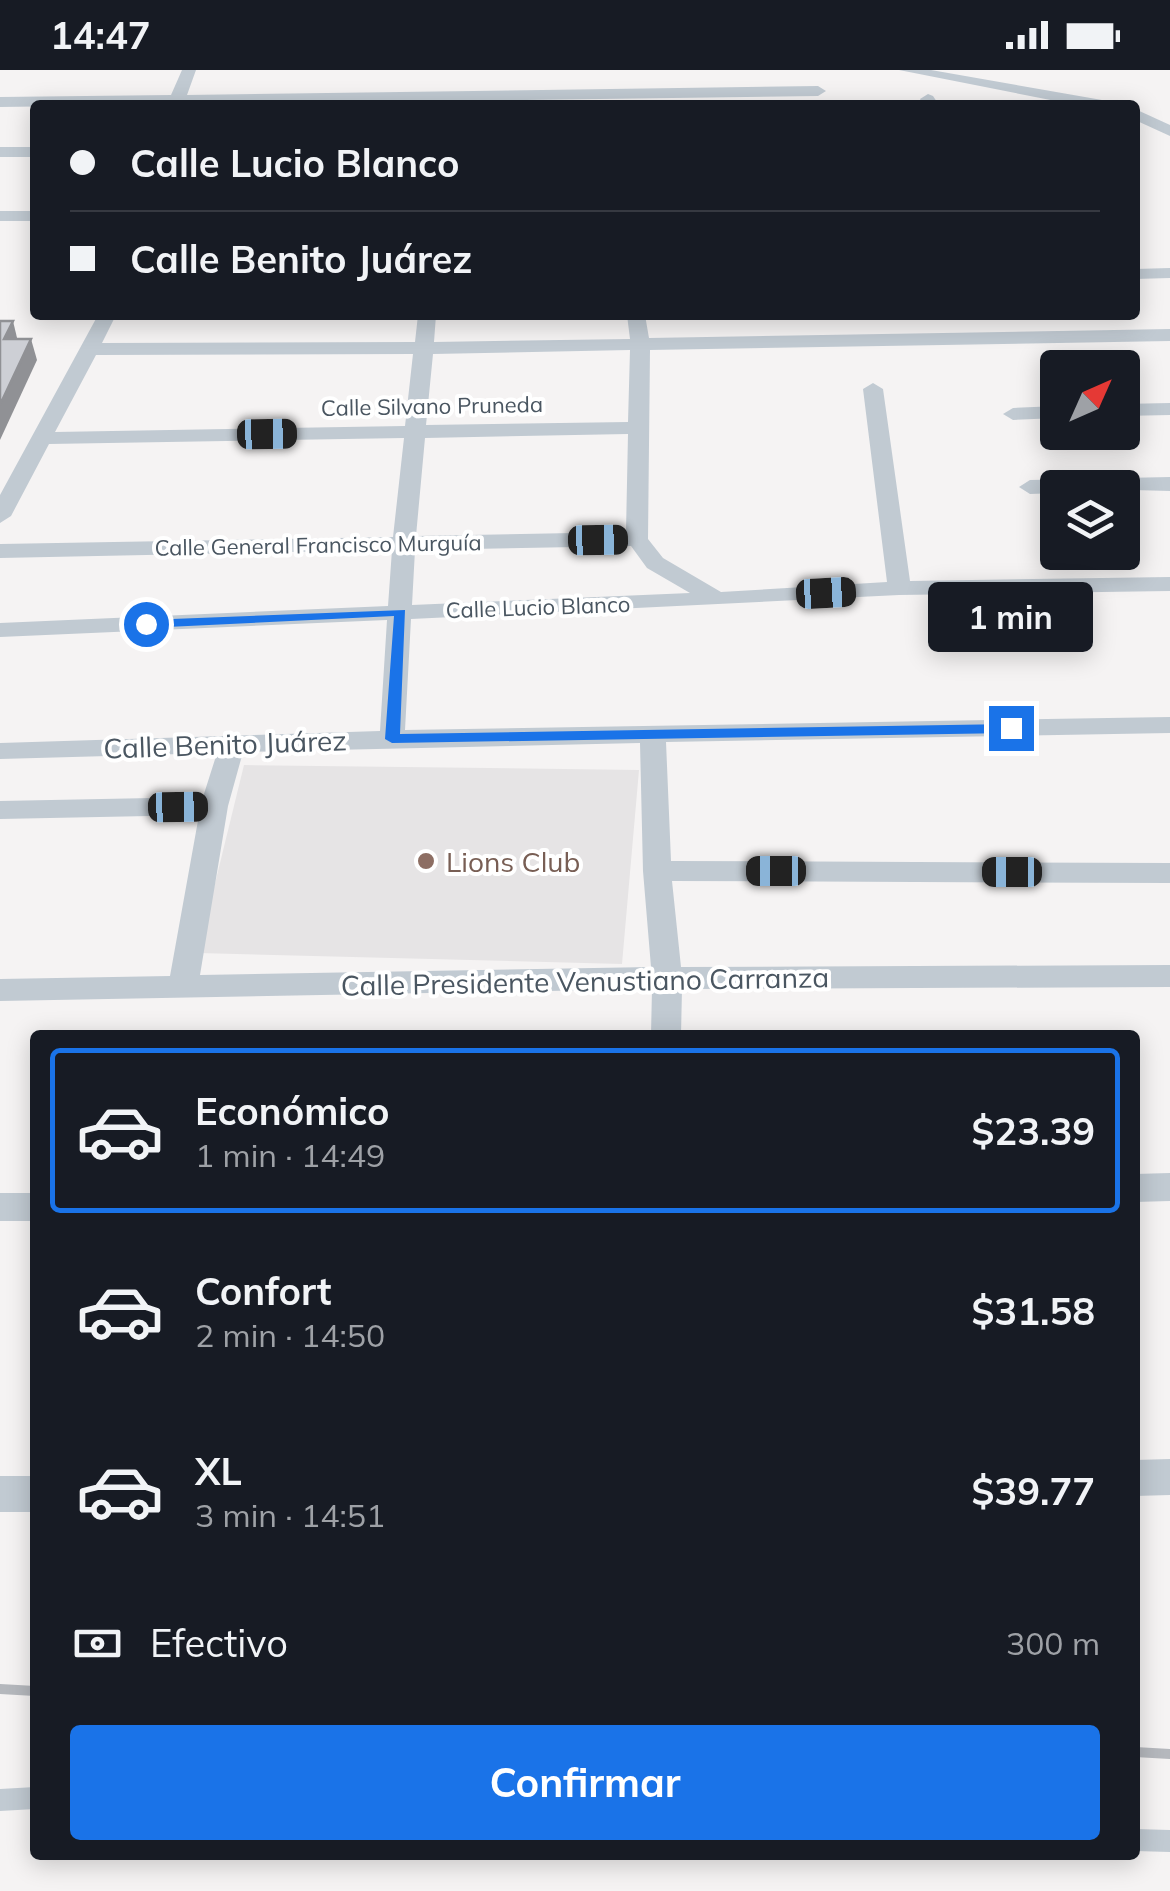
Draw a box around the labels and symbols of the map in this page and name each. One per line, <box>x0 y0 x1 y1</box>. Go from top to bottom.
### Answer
north arrow <box>1040 350 1140 450</box>
street label: Calle Silvano Pruneda <box>321 390 543 422</box>
car <box>237 418 297 450</box>
car <box>568 524 628 556</box>
street label: Calle General Francisco Murguía <box>154 528 482 562</box>
car <box>795 576 857 610</box>
callout: 1 min <box>928 583 1094 653</box>
street label: Calle Lucio Blanco <box>445 590 631 624</box>
route start <box>124 602 169 647</box>
route end <box>989 706 1034 751</box>
street label: Calle Benito Juárez <box>103 722 347 766</box>
car <box>148 791 208 823</box>
place label: Lions Club <box>446 844 580 879</box>
marker: Lions Club <box>415 850 437 872</box>
car <box>746 856 806 886</box>
car <box>982 857 1042 887</box>
street label: Calle Presidente Venustiano Carranza <box>341 959 829 1003</box>

